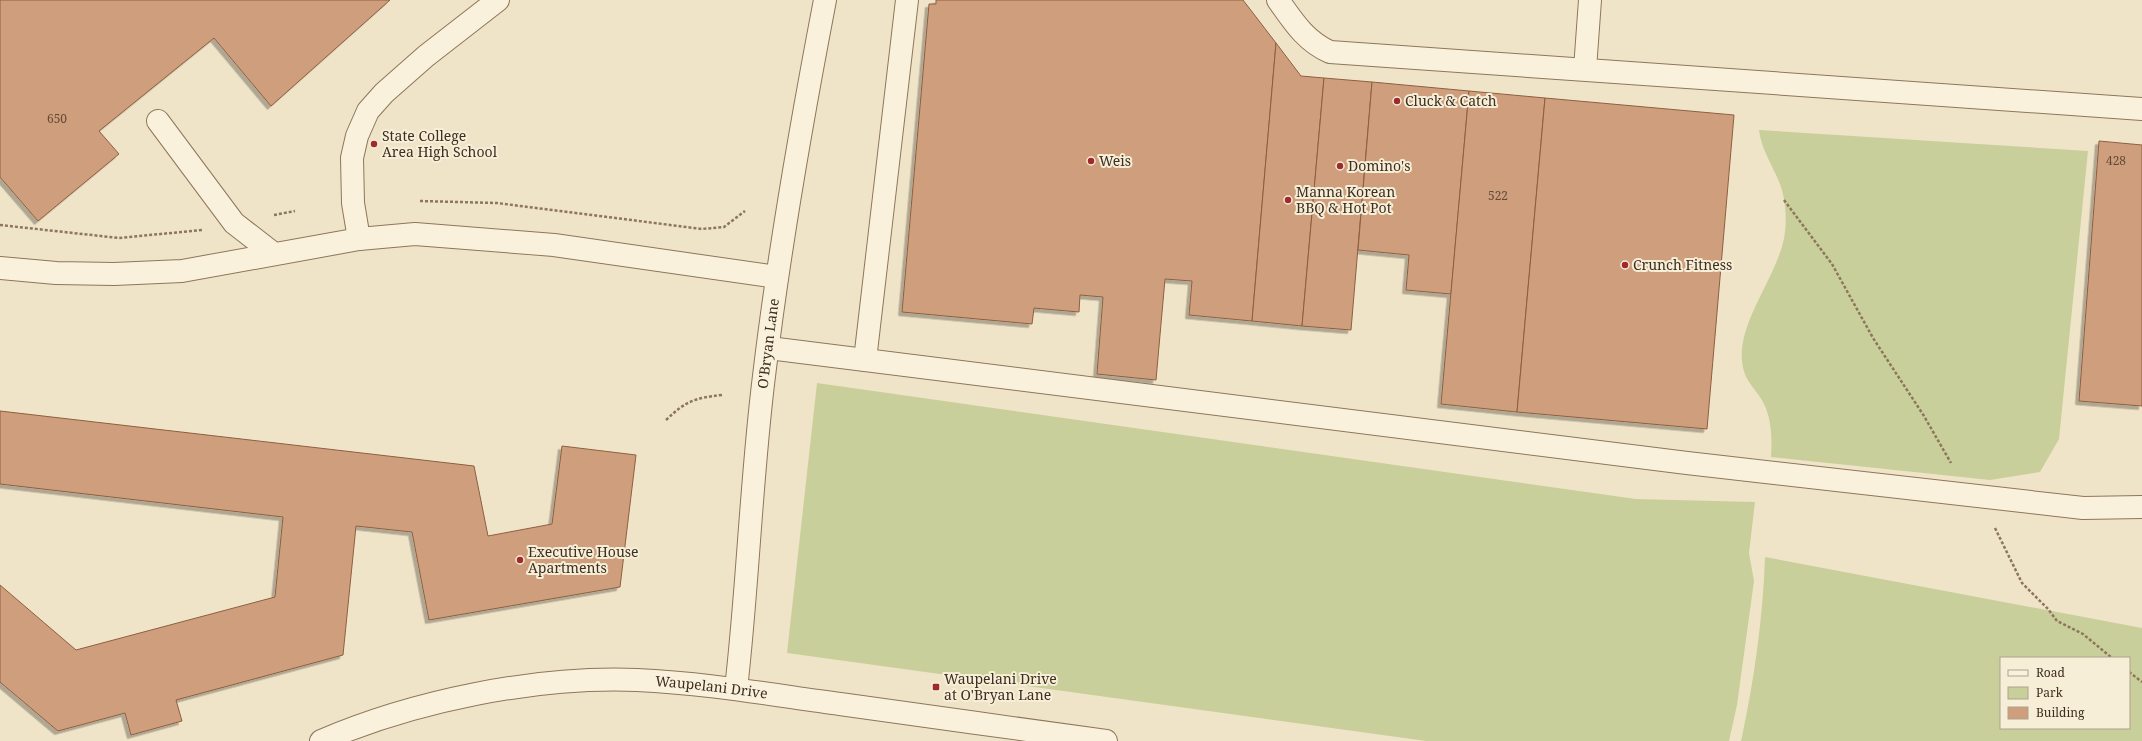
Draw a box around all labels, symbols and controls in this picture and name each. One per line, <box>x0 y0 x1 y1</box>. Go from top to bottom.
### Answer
place label: Cluck & Catch <box>1405 91 1497 110</box>
marker: Cluck & Catch <box>1392 96 1402 106</box>
house number: 650 <box>47 110 67 127</box>
place label: State College Area High School <box>382 126 498 161</box>
marker: State College Area High School <box>369 139 379 149</box>
place label: Weis <box>1099 151 1131 170</box>
house number: 428 <box>2106 152 2126 169</box>
marker: Weis <box>1086 156 1096 166</box>
place label: Domino's <box>1348 156 1410 175</box>
marker: Domino's <box>1335 161 1345 171</box>
place label: Manna Korean BBQ & Hot Pot <box>1296 182 1395 217</box>
house number: 522 <box>1488 187 1508 204</box>
marker: Manna Korean BBQ & Hot Pot <box>1283 195 1293 205</box>
place label: Crunch Fitness <box>1633 255 1732 274</box>
marker: Crunch Fitness <box>1620 260 1630 270</box>
street label: O'Bryan Lane <box>753 297 783 390</box>
place label: Executive House Apartments <box>528 542 639 577</box>
marker: Executive House Apartments <box>515 555 525 565</box>
legend <box>2000 657 2130 729</box>
text: Road <box>2036 664 2066 681</box>
place label: Waupelani Drive at O'Bryan Lane <box>944 669 1057 704</box>
street label: Waupelani Drive <box>655 671 769 703</box>
marker: Waupelani Drive at O'Bryan Lane <box>931 682 941 692</box>
text: Park <box>2036 684 2064 701</box>
text: Building <box>2036 704 2085 721</box>

